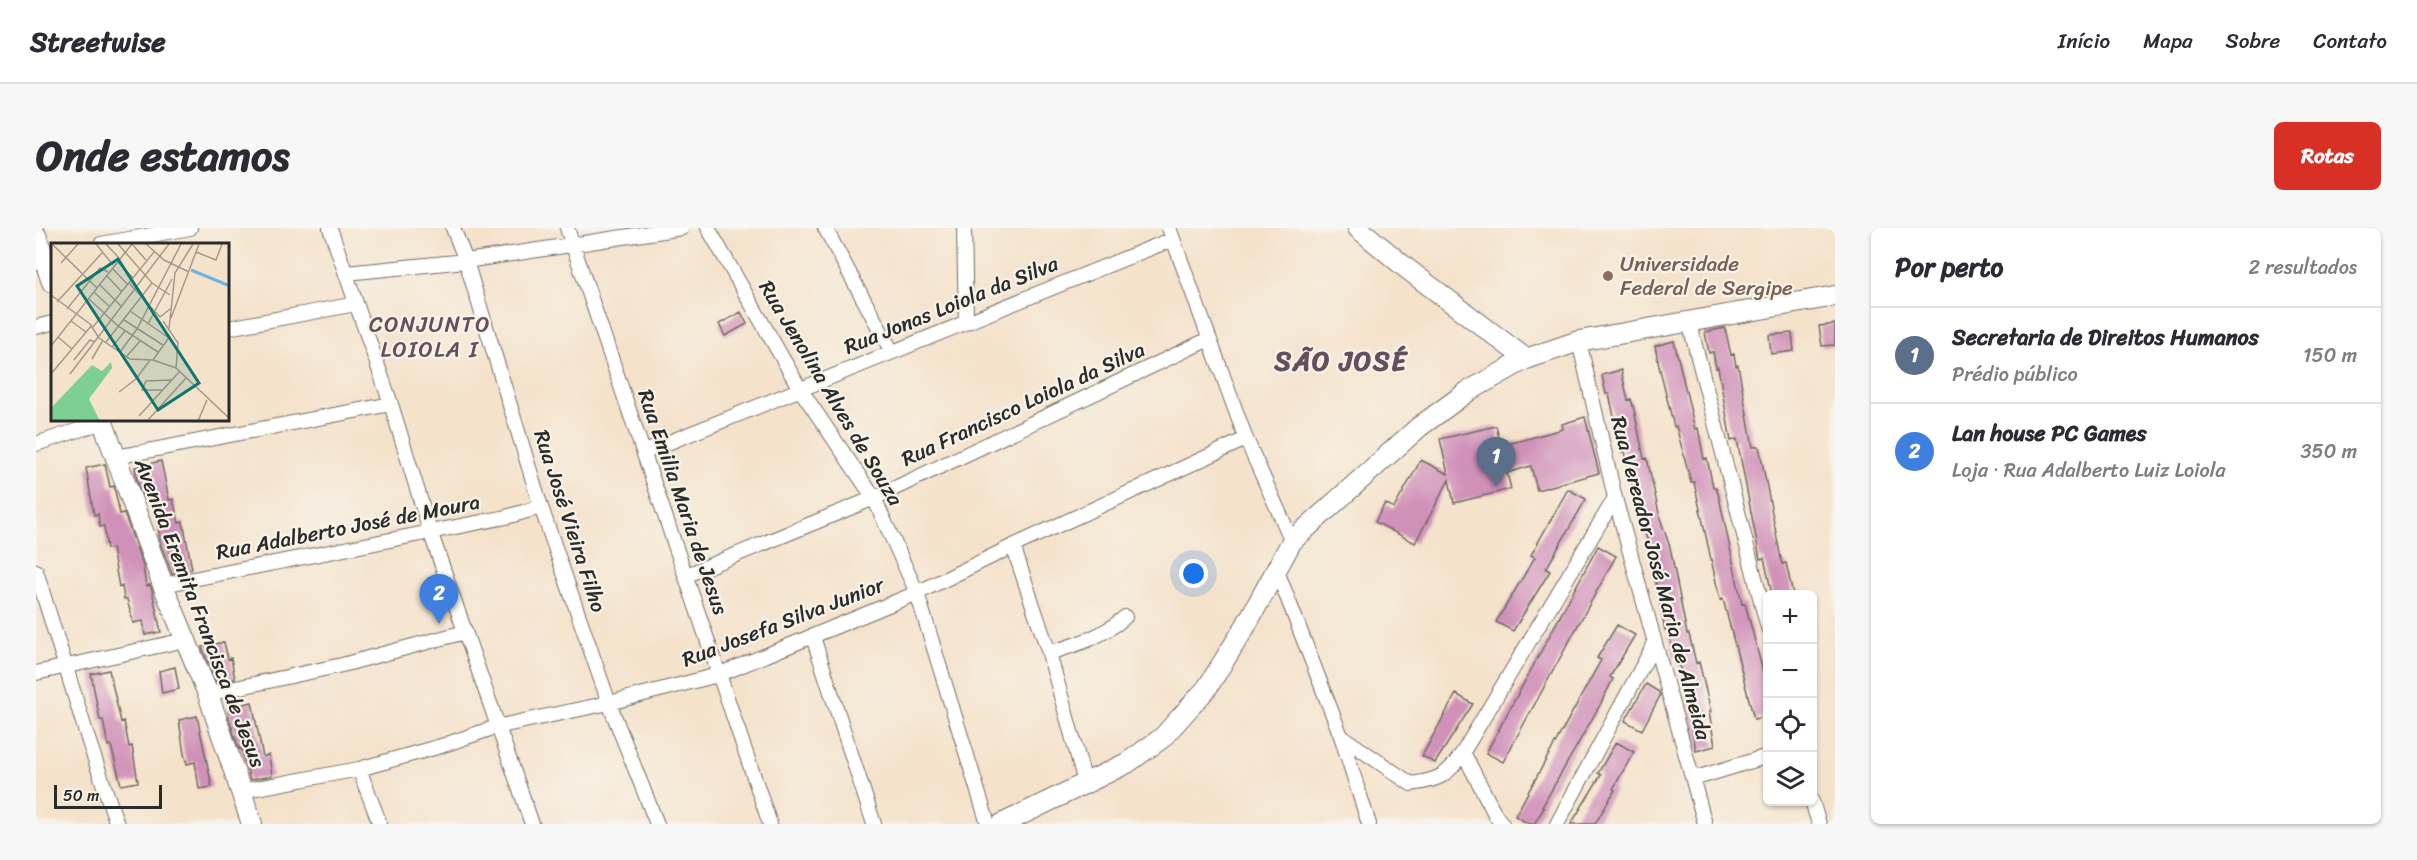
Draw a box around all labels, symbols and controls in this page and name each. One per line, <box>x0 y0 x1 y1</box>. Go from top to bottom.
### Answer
text: Streetwise <box>30 17 166 66</box>
text: Início <box>2058 22 2110 60</box>
text: Mapa <box>2143 22 2193 60</box>
text: Sobre <box>2226 22 2280 60</box>
text: Contato <box>2313 22 2387 60</box>
text: Onde estamos <box>36 119 290 193</box>
button: Rotas <box>2274 122 2381 190</box>
inset map <box>51 243 230 422</box>
street label: Rua Jonas Loiola da Silva <box>838 244 1064 365</box>
text: Por perto <box>1895 244 2003 290</box>
place label: Universidade Federal de Sergipe <box>1620 245 1793 307</box>
text: 2 resultados <box>2248 250 2357 285</box>
marker: Universidade Federal de Sergipe <box>1601 269 1615 283</box>
street label: Rua Jenolina Alves de Souza <box>748 273 914 514</box>
district label: CONJUNTO LOIOLA I <box>369 305 491 369</box>
text: Secretaria de Direitos Humanos <box>1952 318 2259 357</box>
street label: Rua Francisco Loiola da Silva <box>895 331 1152 477</box>
district label: SÃO JOSÉ <box>1273 337 1408 385</box>
text: 1 <box>1910 338 1919 373</box>
text: 150 m <box>2303 338 2357 373</box>
text: Prédio público <box>1952 357 2078 392</box>
street label: Rua Emilia Maria de Jesus <box>627 384 740 620</box>
street label: Rua Vereador José Maria de Almeida <box>1599 412 1723 745</box>
text: Lan house PC Games <box>1952 414 2147 453</box>
street label: Rua José Vieira Filho <box>523 425 617 617</box>
text: 2 <box>1909 434 1920 469</box>
text: 350 m <box>2301 434 2357 469</box>
pin: 1 <box>1476 438 1516 487</box>
street label: Avenida Eremita Francisca de Jesus <box>123 452 277 774</box>
text: Loja · Rua Adalberto Luiz Loiola <box>1952 453 2225 488</box>
street label: Rua Adalberto José de Moura <box>213 483 484 571</box>
your location <box>1179 559 1208 588</box>
street label: Rua Josefa Silva Junior <box>676 565 891 678</box>
pin: 2 <box>420 574 458 624</box>
map controls <box>1763 590 1817 806</box>
button: + <box>1763 590 1817 644</box>
button: − <box>1763 644 1817 698</box>
button: locate <box>1763 698 1817 752</box>
button: layers <box>1763 752 1817 806</box>
text: 50 m <box>63 781 99 810</box>
scale bar <box>54 782 162 810</box>

